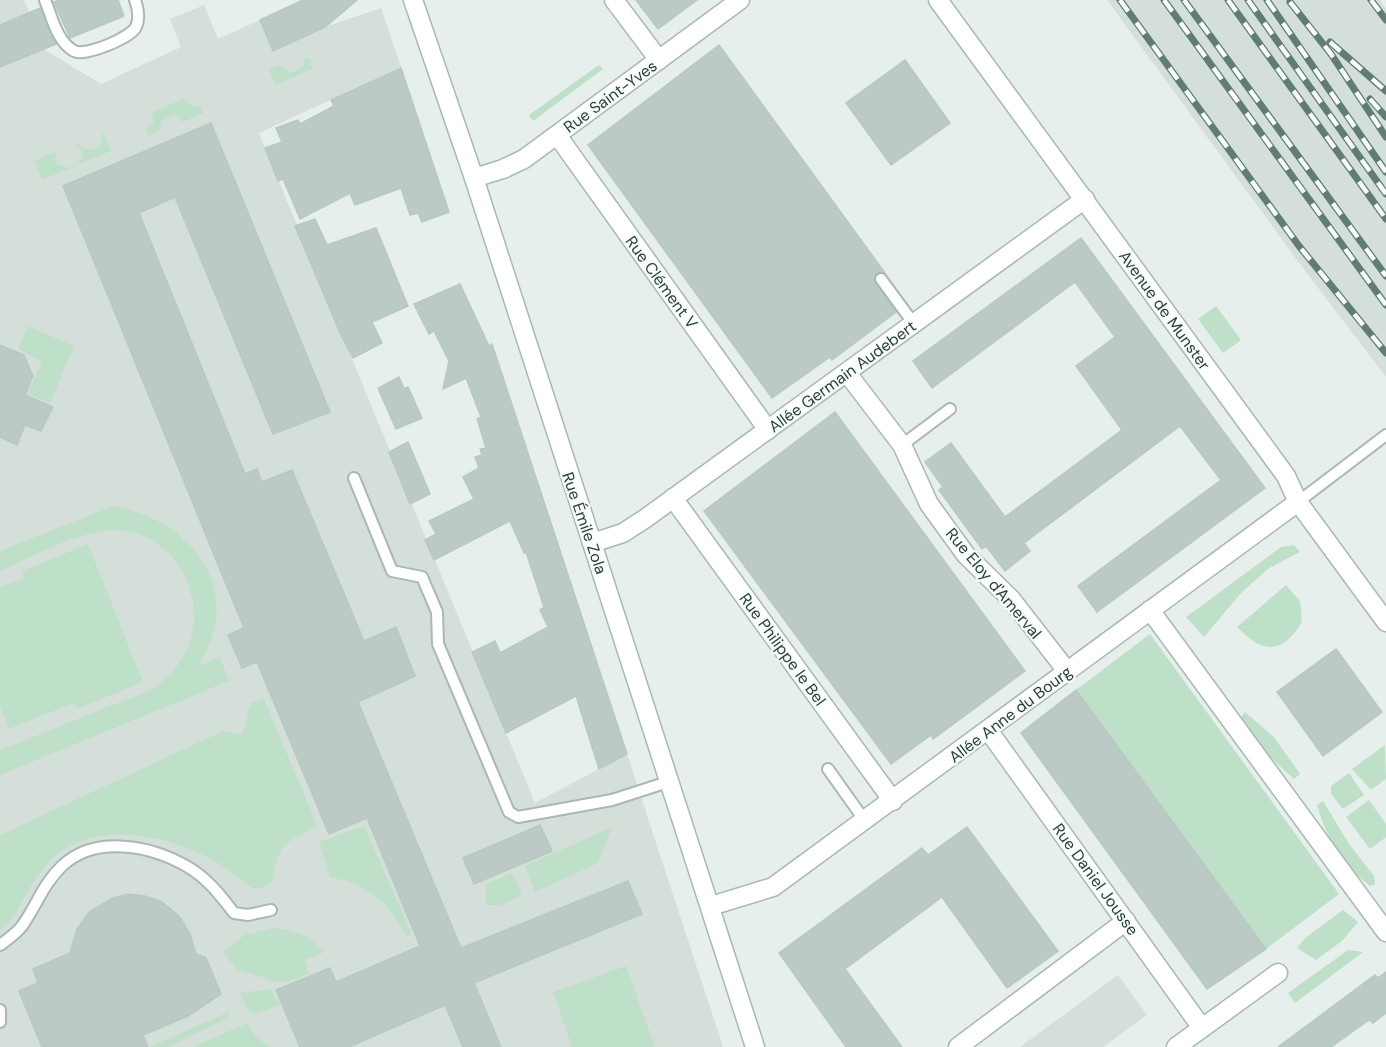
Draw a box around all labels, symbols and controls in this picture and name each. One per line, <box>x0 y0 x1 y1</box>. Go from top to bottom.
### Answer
street label: Rue Saint-Yves <box>559 55 661 137</box>
street label: Rue Clément V <box>621 232 703 333</box>
street label: Avenue de Munster <box>1114 246 1215 374</box>
street label: Allée Germain Audebert <box>764 316 920 437</box>
street label: Rue Émile Zola <box>557 469 612 577</box>
street label: Rue Eloy d'Amerval <box>941 524 1046 643</box>
street label: Rue Philippe le Bel <box>735 589 831 710</box>
street label: Allée Anne du Bourg <box>945 661 1076 768</box>
street label: Rue Daniel Jousse <box>1048 819 1143 939</box>

